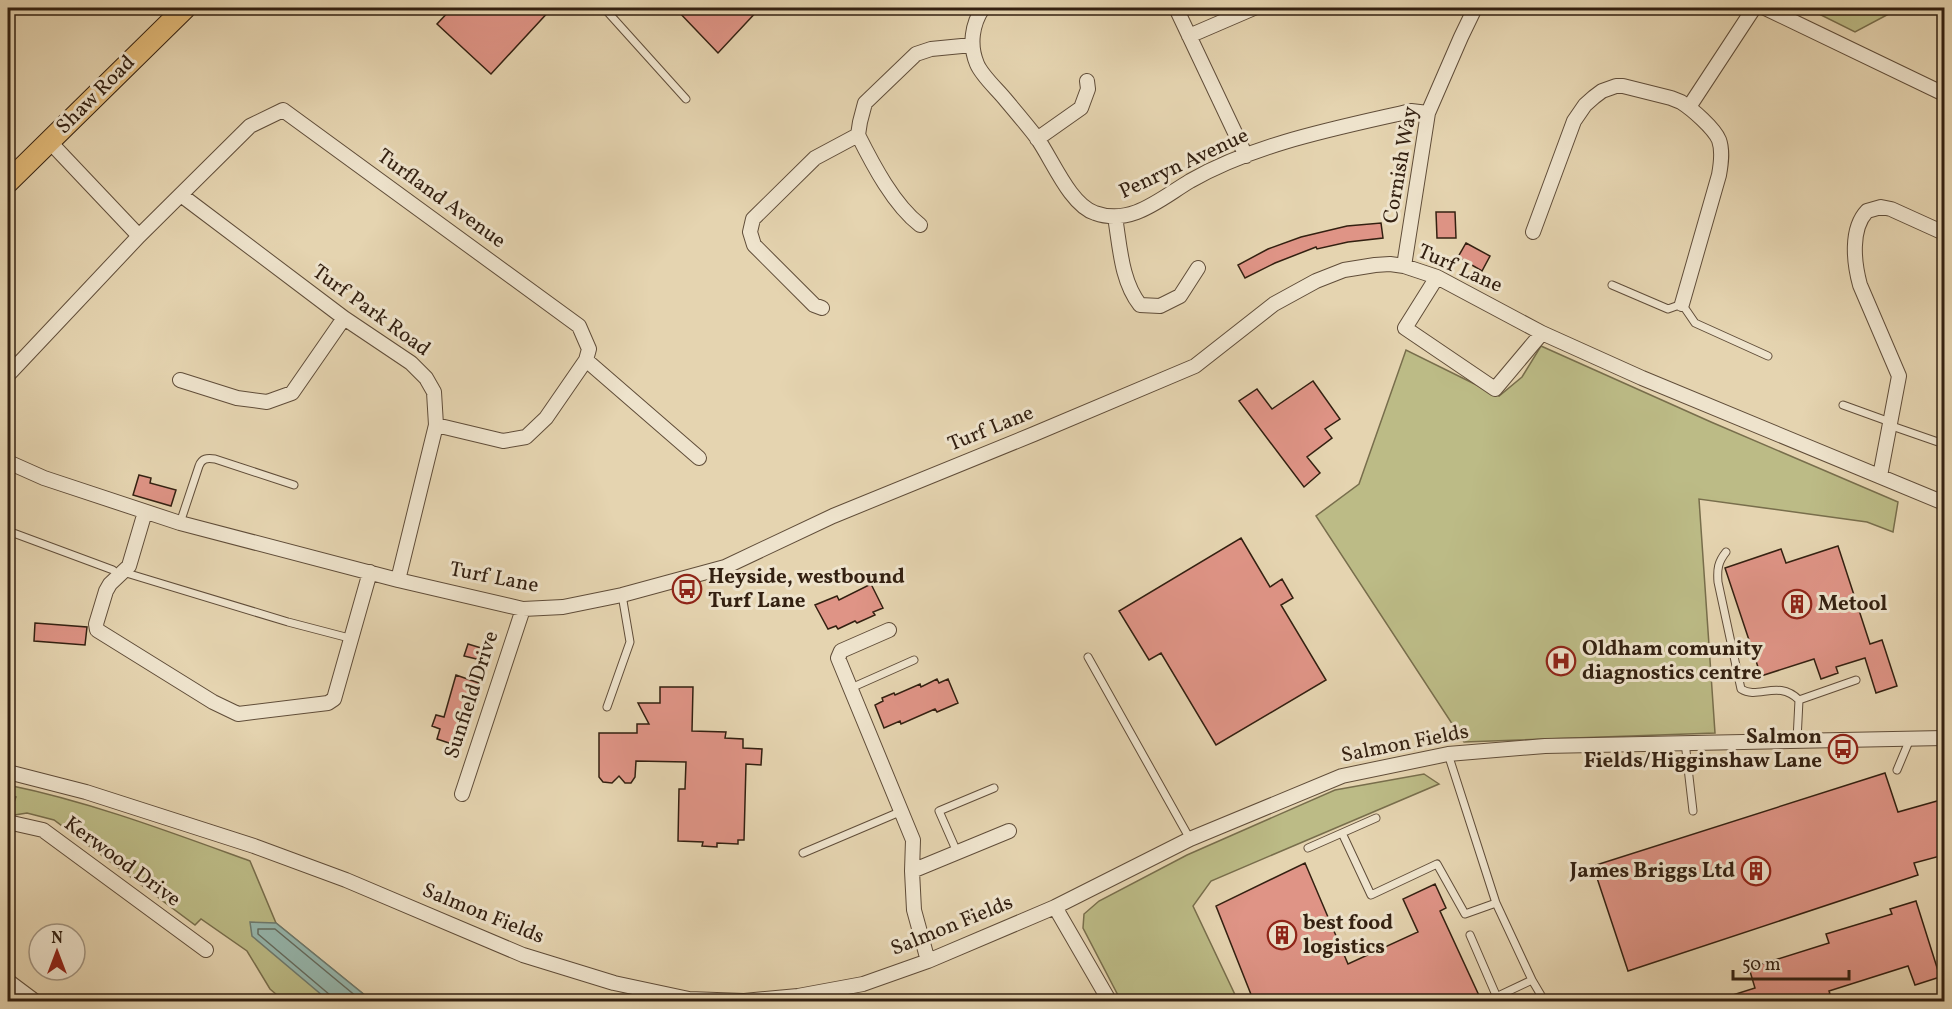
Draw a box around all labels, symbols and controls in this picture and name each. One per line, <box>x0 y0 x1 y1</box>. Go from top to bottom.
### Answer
street label: Shaw Road <box>50 49 142 141</box>
street label: Cornish Way <box>1376 104 1426 226</box>
street label: Penryn Avenue <box>1114 121 1254 207</box>
street label: Turfland Avenue <box>371 142 511 256</box>
street label: Turf Lane <box>1413 237 1507 301</box>
street label: Turf Park Road <box>306 258 436 364</box>
street label: Turf Lane <box>944 399 1038 459</box>
street label: Turf Lane <box>447 555 541 601</box>
place label: Heyside, westbound Turf Lane <box>708 563 905 616</box>
bus stop icon: Heyside, westbound Turf Lane <box>671 573 703 605</box>
building icon: Metool <box>1781 588 1813 620</box>
place label: Metool <box>1818 590 1888 619</box>
street label: Sunfield Drive <box>438 627 506 763</box>
place label: Oldham comunity diagnostics centre <box>1582 635 1763 688</box>
hospital icon: Oldham comunity diagnostics centre <box>1545 645 1577 677</box>
street label: Salmon Fields <box>1339 717 1471 771</box>
place label: Salmon Fields/Higginshaw Lane <box>1584 723 1822 776</box>
bus stop icon: Salmon Fields/Higginshaw Lane <box>1827 733 1859 765</box>
street label: Kerwood Drive <box>58 810 186 914</box>
building icon: James Briggs Ltd <box>1740 855 1772 887</box>
place label: James Briggs Ltd <box>1569 857 1735 886</box>
street label: Salmon Fields <box>418 876 548 952</box>
street label: Salmon Fields <box>887 888 1017 964</box>
place label: best food logistics <box>1303 909 1393 962</box>
building icon: best food logistics <box>1266 919 1298 951</box>
north arrow <box>27 922 87 982</box>
text: N <box>51 928 63 950</box>
scale bar <box>1733 943 1848 981</box>
text: 50 m <box>1742 953 1781 978</box>

